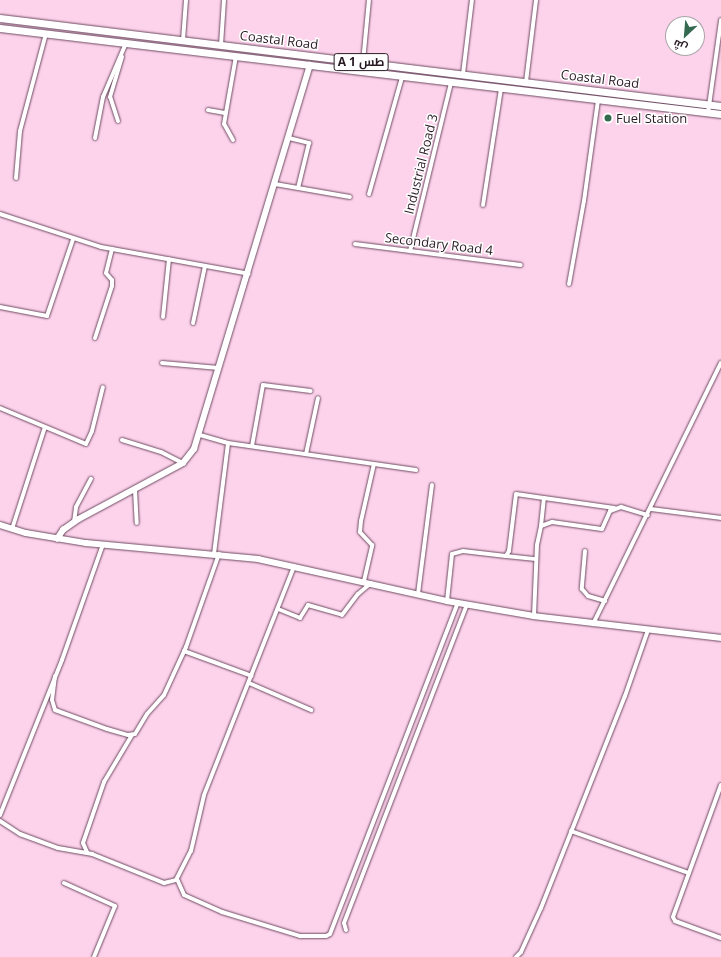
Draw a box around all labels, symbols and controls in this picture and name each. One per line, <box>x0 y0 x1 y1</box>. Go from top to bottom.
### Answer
north arrow <box>665 16 705 56</box>
street label: Coastal Road <box>239 27 319 53</box>
text: ش <box>670 36 690 56</box>
road number: A 1 طس <box>333 52 389 72</box>
street label: Coastal Road <box>560 66 640 92</box>
place label: Fuel Station <box>616 110 687 126</box>
street label: Industrial Road 3 <box>401 112 441 216</box>
marker: Fuel Station <box>603 113 613 123</box>
street label: Secondary Road 4 <box>384 230 494 258</box>

